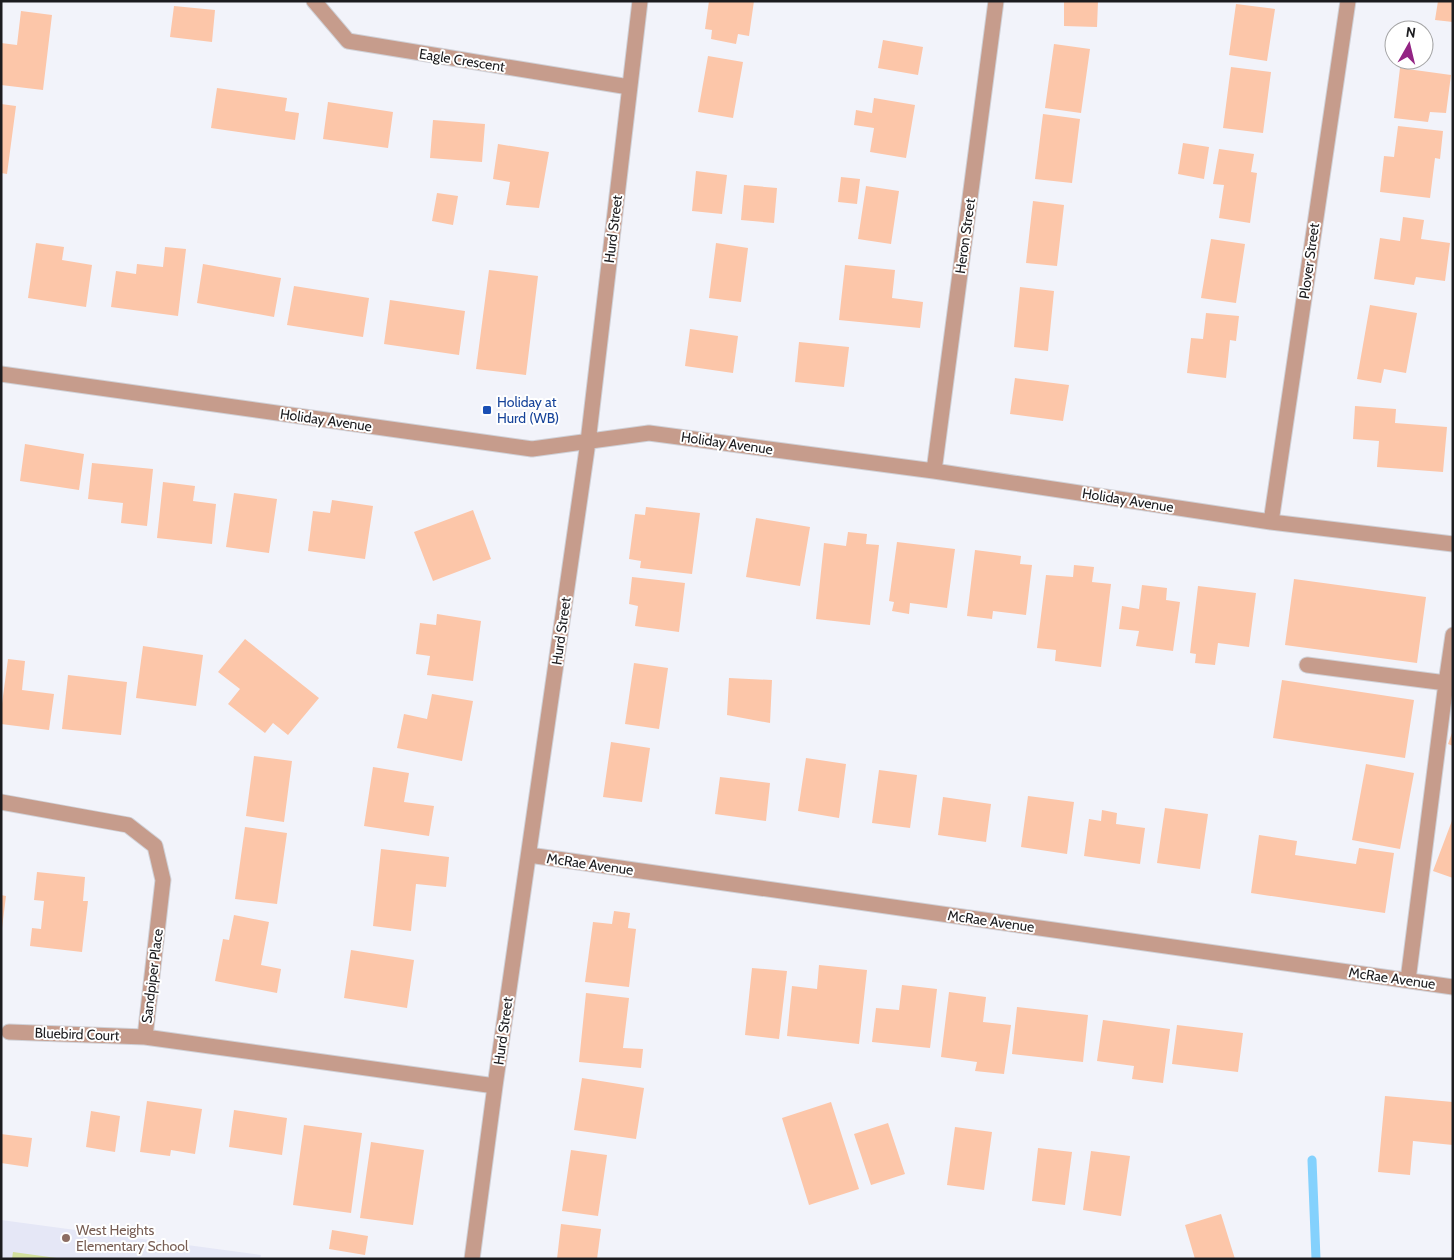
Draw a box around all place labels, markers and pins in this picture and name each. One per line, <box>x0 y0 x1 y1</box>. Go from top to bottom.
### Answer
place label: Holiday at Hurd (WB) <box>497 393 559 427</box>
marker: Holiday at Hurd (WB) <box>481 404 493 416</box>
place label: West Heights Elementary School <box>76 1221 189 1255</box>
marker: West Heights Elementary School <box>60 1232 72 1244</box>

